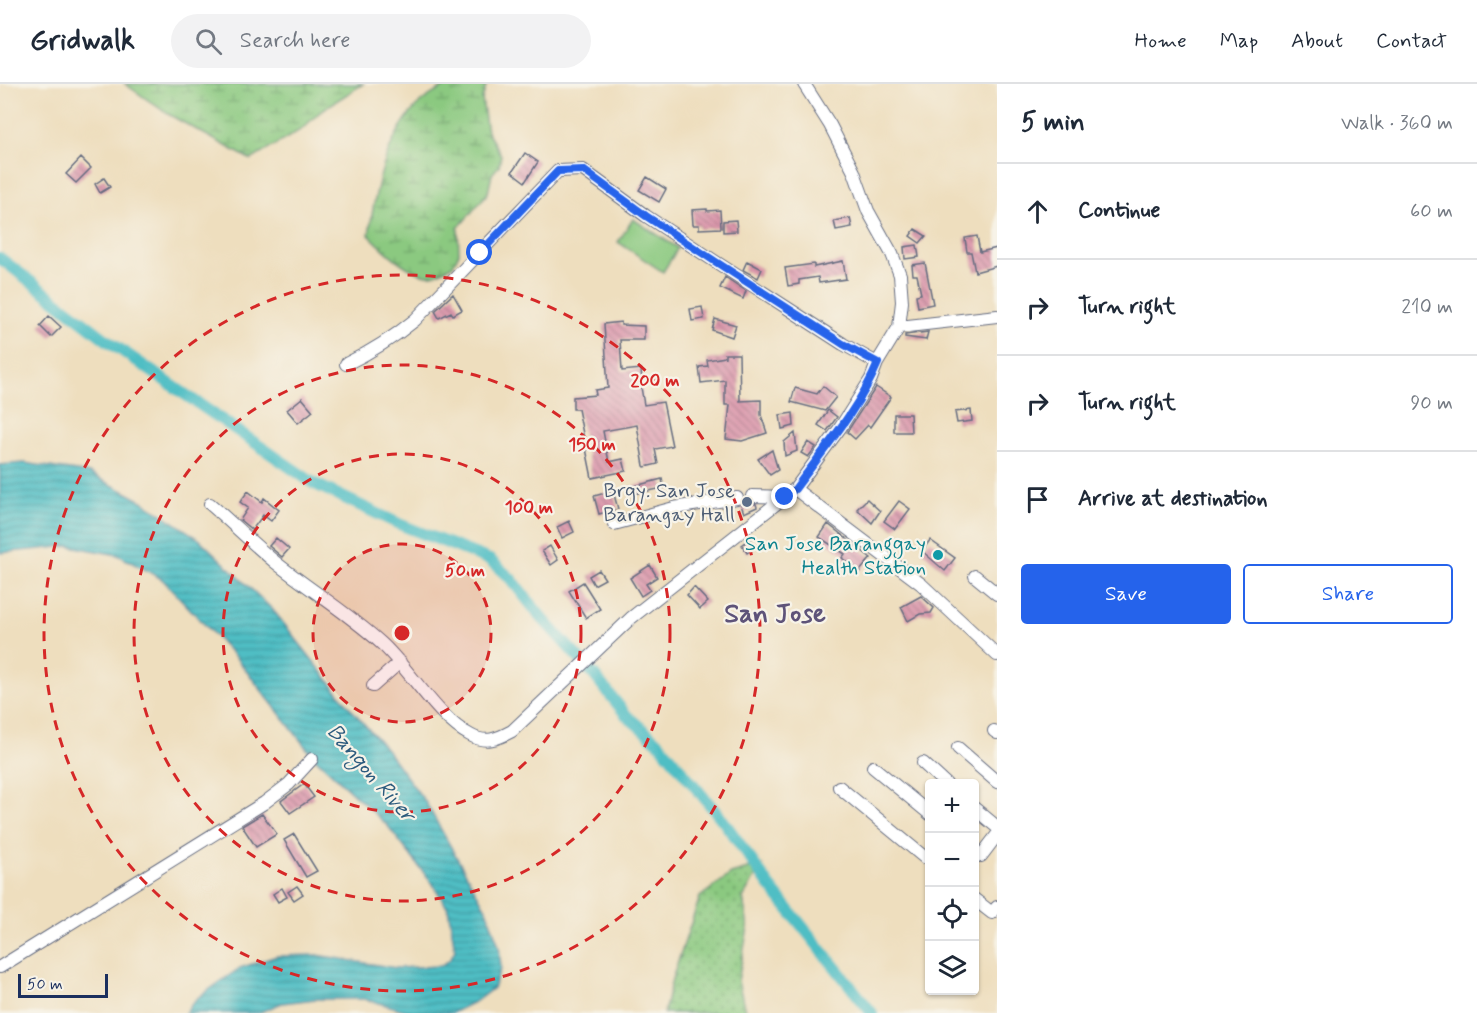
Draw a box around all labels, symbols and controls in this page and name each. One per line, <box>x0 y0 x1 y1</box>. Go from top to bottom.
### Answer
search box <box>171 14 591 68</box>
text: Gridwalk <box>30 23 135 60</box>
icon: search <box>192 25 225 58</box>
text: Search here <box>240 27 351 55</box>
text: Home <box>1135 27 1187 55</box>
text: Map <box>1220 27 1258 55</box>
text: About <box>1291 27 1343 55</box>
text: Contact <box>1376 27 1447 55</box>
text: 5 min <box>1021 106 1085 140</box>
text: Walk · 360 m <box>1341 110 1453 137</box>
icon: ahead <box>1021 195 1054 228</box>
text: Continue <box>1078 197 1160 225</box>
text: 60 m <box>1410 198 1453 225</box>
route start <box>466 239 492 265</box>
icon: right <box>1021 291 1054 324</box>
text: Turn right <box>1078 293 1176 321</box>
text: 210 m <box>1401 294 1453 321</box>
text: 200 m <box>630 369 680 393</box>
icon: right <box>1021 387 1054 420</box>
text: Turn right <box>1078 389 1176 417</box>
text: 90 m <box>1410 390 1453 417</box>
text: 150 m <box>568 433 616 457</box>
place label: Brgy. San Jose Barangay Hall <box>603 477 735 529</box>
route end <box>771 483 797 509</box>
icon: arrive <box>1021 483 1054 516</box>
text: Arrive at destination <box>1078 485 1268 513</box>
marker: Brgy. San Jose Barangay Hall <box>740 495 754 509</box>
text: 100 m <box>505 496 553 520</box>
place label: San Jose Baranggay Health Station <box>745 530 926 582</box>
marker: San Jose Baranggay Health Station <box>931 548 945 562</box>
text: 50 m <box>445 559 485 583</box>
button: Save <box>1021 564 1231 624</box>
button: Share <box>1243 564 1453 624</box>
district label: San Jose <box>724 597 826 632</box>
centre of rings <box>392 623 412 643</box>
water label: Bangon River <box>319 718 423 832</box>
map controls <box>925 779 979 995</box>
button: + <box>925 779 979 833</box>
button: − <box>925 833 979 887</box>
button: locate <box>925 887 979 941</box>
button: layers <box>925 941 979 995</box>
scale bar <box>18 971 108 998</box>
text: 50 m <box>27 974 63 995</box>

